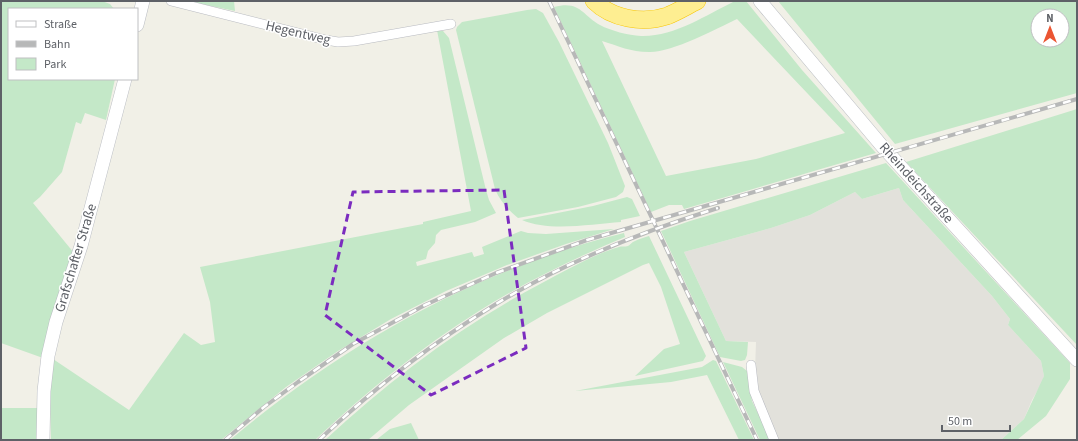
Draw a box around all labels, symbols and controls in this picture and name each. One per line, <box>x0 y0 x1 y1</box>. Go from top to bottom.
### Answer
legend <box>8 8 138 80</box>
north arrow <box>1030 8 1070 48</box>
text: N <box>1046 11 1054 26</box>
text: Straße <box>44 16 77 33</box>
street label: Hegentweg <box>264 16 332 50</box>
text: Bahn <box>44 36 70 53</box>
text: Park <box>44 56 66 73</box>
street label: Rheindeichstraße <box>874 138 958 228</box>
street label: Grafschafter Straße <box>50 201 102 315</box>
scale bar <box>942 407 1010 433</box>
text: 50 m <box>948 413 972 430</box>

